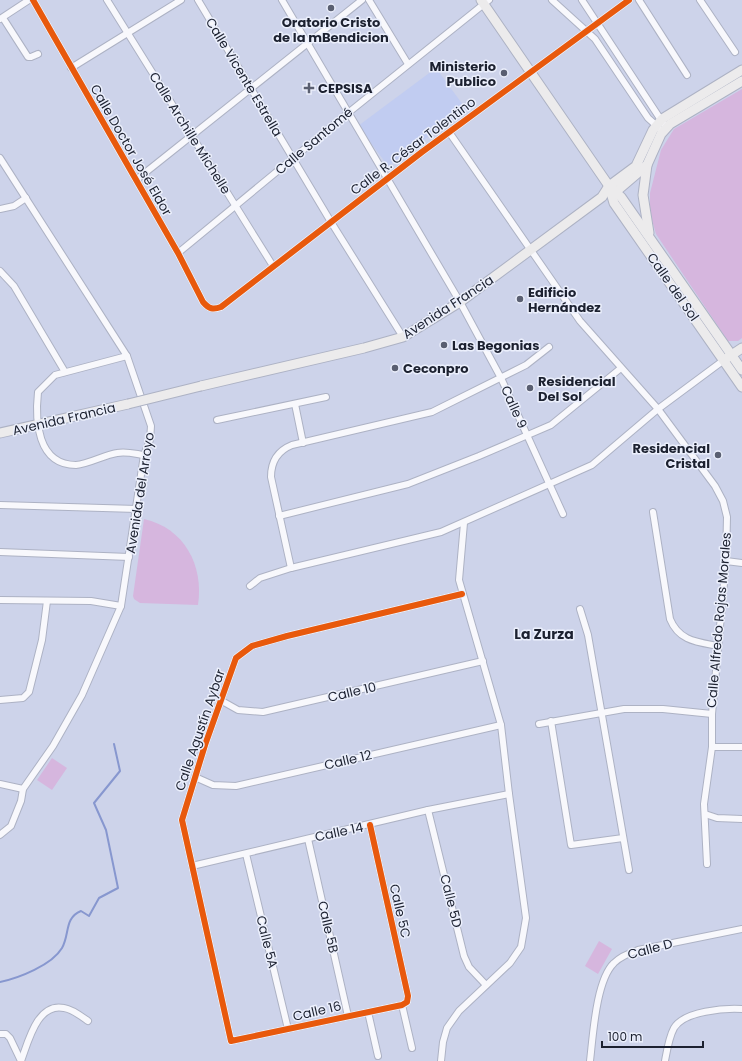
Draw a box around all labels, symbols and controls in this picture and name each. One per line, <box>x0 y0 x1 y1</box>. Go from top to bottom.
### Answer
marker: Oratorio Cristo de la mBendicion <box>326 3 336 13</box>
place label: Oratorio Cristo de la mBendicion <box>273 13 389 47</box>
street label: Calle Vicente Estrella <box>201 14 287 140</box>
place label: Ministerio Publico <box>429 57 496 91</box>
street label: Calle Archille Michelle <box>145 68 235 198</box>
marker: Ministerio Publico <box>499 68 509 78</box>
place label: CEPSISA <box>318 79 373 98</box>
street label: Calle Doctor José Eldor <box>86 81 177 219</box>
marker: CEPSISA <box>303 82 315 94</box>
street label: Calle R. César Tolentino <box>346 93 480 199</box>
street label: Calle Santomé <box>271 103 357 179</box>
street label: Calle del Sol <box>642 249 704 325</box>
street label: Avenida Francia <box>399 270 497 344</box>
place label: Edificio Hernández <box>528 283 601 317</box>
marker: Edificio Hernández <box>515 294 525 304</box>
place label: Las Begonias <box>452 336 539 355</box>
marker: Las Begonias <box>439 340 449 350</box>
place label: Ceconpro <box>403 359 469 378</box>
marker: Ceconpro <box>390 363 400 373</box>
place label: Residencial Del Sol <box>538 372 616 406</box>
street label: Calle 9 <box>496 383 532 431</box>
marker: Residencial Del Sol <box>525 383 535 393</box>
street label: Avenida Francia <box>11 398 117 440</box>
street label: Avenida del Arroyo <box>121 431 159 555</box>
place label: Residencial Cristal <box>632 439 710 473</box>
marker: Residencial Cristal <box>713 450 723 460</box>
street label: Calle Alfredo Rojas Morales <box>702 531 736 709</box>
district label: La Zurza <box>514 624 574 644</box>
street label: Calle Agustín Aybar <box>170 666 230 793</box>
street label: Calle 10 <box>326 677 378 707</box>
street label: Calle 12 <box>322 745 374 775</box>
street label: Calle 14 <box>313 818 365 846</box>
street label: Calle 5D <box>435 872 467 930</box>
street label: Calle 5C <box>385 882 415 940</box>
street label: Calle 5B <box>313 899 343 955</box>
street label: Calle 5A <box>251 914 283 971</box>
street label: Calle D <box>625 934 675 964</box>
street label: Calle 16 <box>291 996 343 1026</box>
scale bar <box>602 1023 703 1049</box>
text: 100 m <box>608 1028 642 1045</box>

